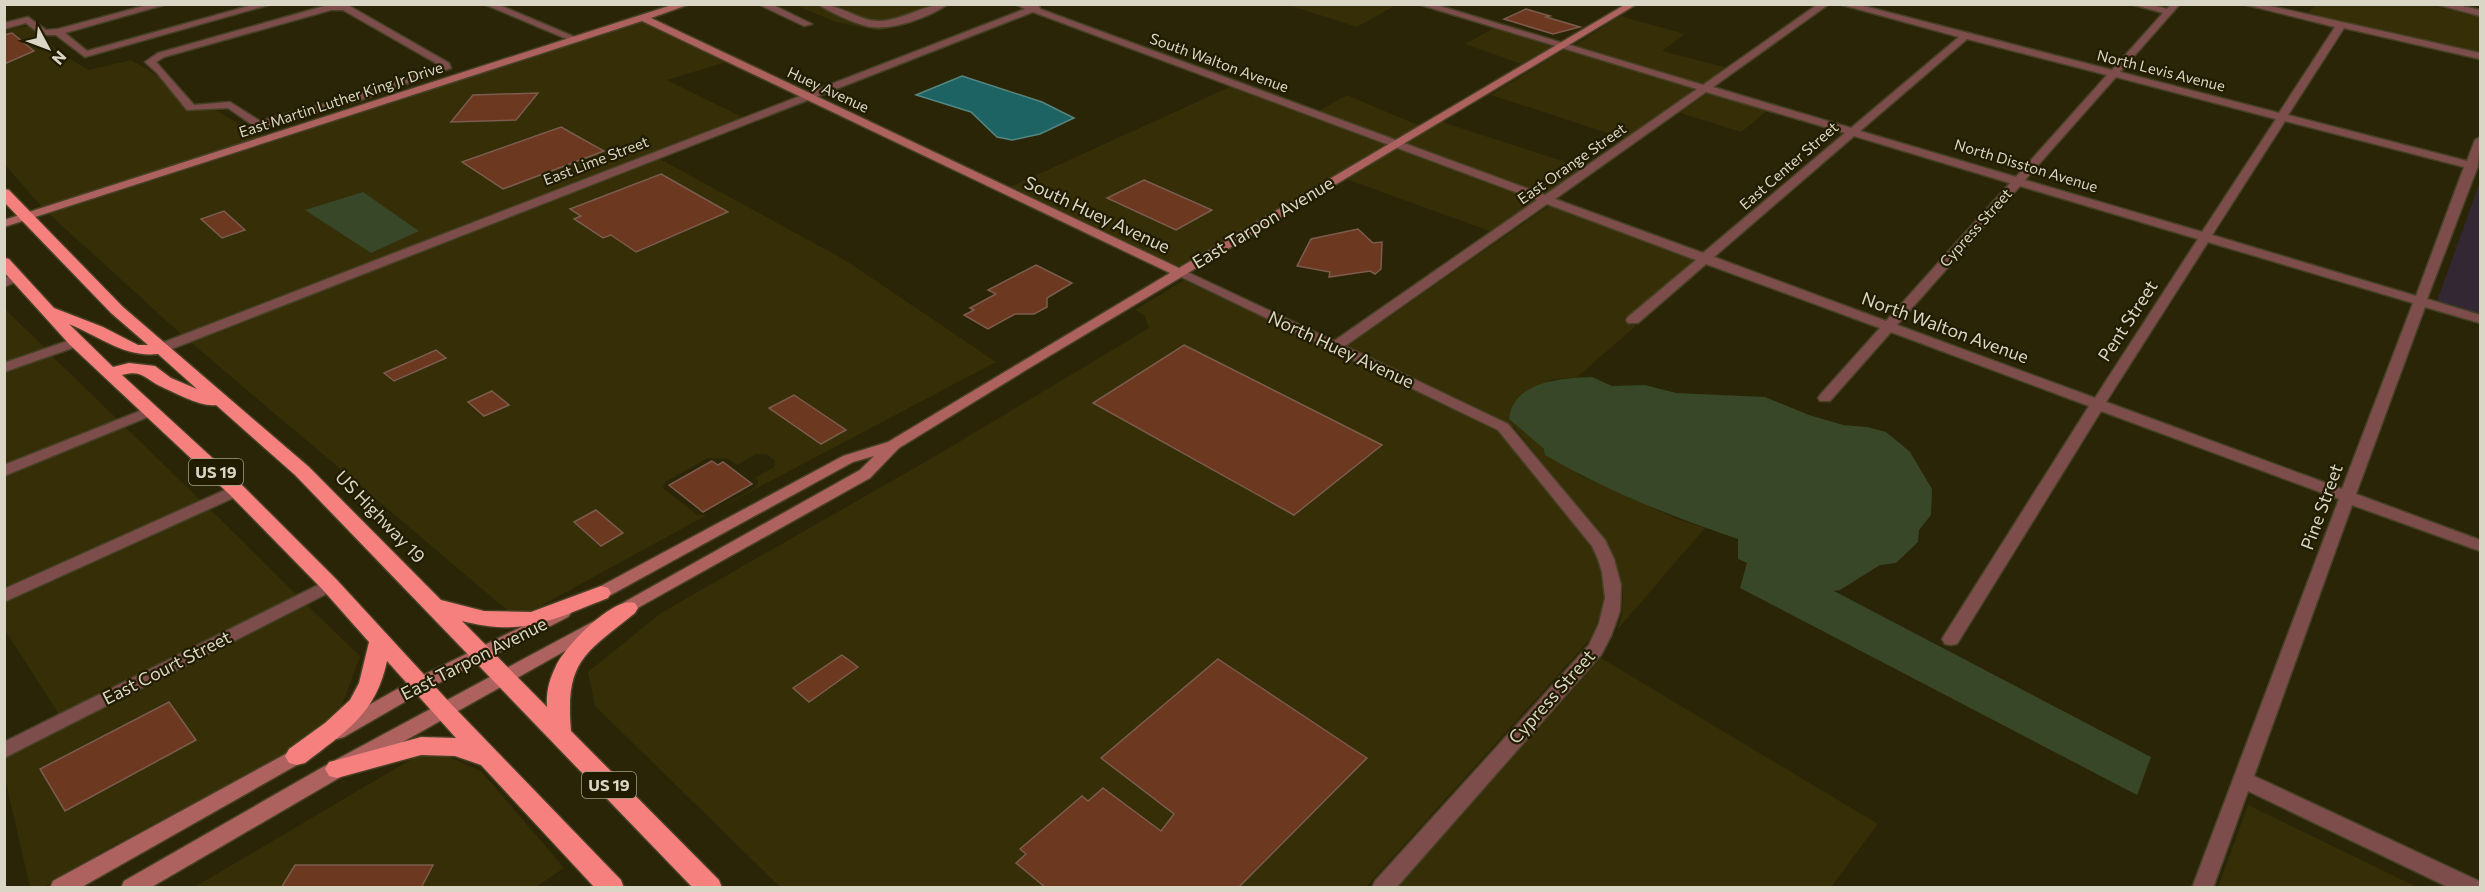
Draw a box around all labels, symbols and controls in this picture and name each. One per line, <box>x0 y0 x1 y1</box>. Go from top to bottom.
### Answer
north arrow <box>18 18 78 78</box>
street label: South Walton Avenue <box>1147 29 1291 96</box>
street label: North Levis Avenue <box>2095 45 2227 95</box>
text: N <box>49 47 71 69</box>
street label: East Martin Luther King Jr Drive <box>236 57 445 141</box>
street label: Huey Avenue <box>785 62 872 116</box>
street label: East Center Street <box>1735 118 1841 213</box>
street label: East Orange Street <box>1514 119 1629 207</box>
street label: East Lime Street <box>540 132 651 188</box>
street label: North Disston Avenue <box>1952 135 2100 195</box>
street label: South Huey Avenue <box>1021 171 1174 257</box>
street label: East Tarpon Avenue <box>1188 171 1337 273</box>
street label: Cypress Street <box>1935 184 2015 270</box>
street label: Pent Street <box>2093 276 2162 365</box>
street label: North Walton Avenue <box>1859 287 2032 367</box>
street label: North Huey Avenue <box>1265 306 1418 393</box>
road number: US 19 <box>189 459 243 485</box>
street label: Pine Street <box>2295 461 2347 553</box>
street label: US Highway 19 <box>331 466 430 567</box>
street label: East Tarpon Avenue <box>397 612 550 704</box>
street label: East Court Street <box>99 625 234 709</box>
street label: Cypress Street <box>1503 645 1599 748</box>
road number: US 19 <box>582 772 636 798</box>

